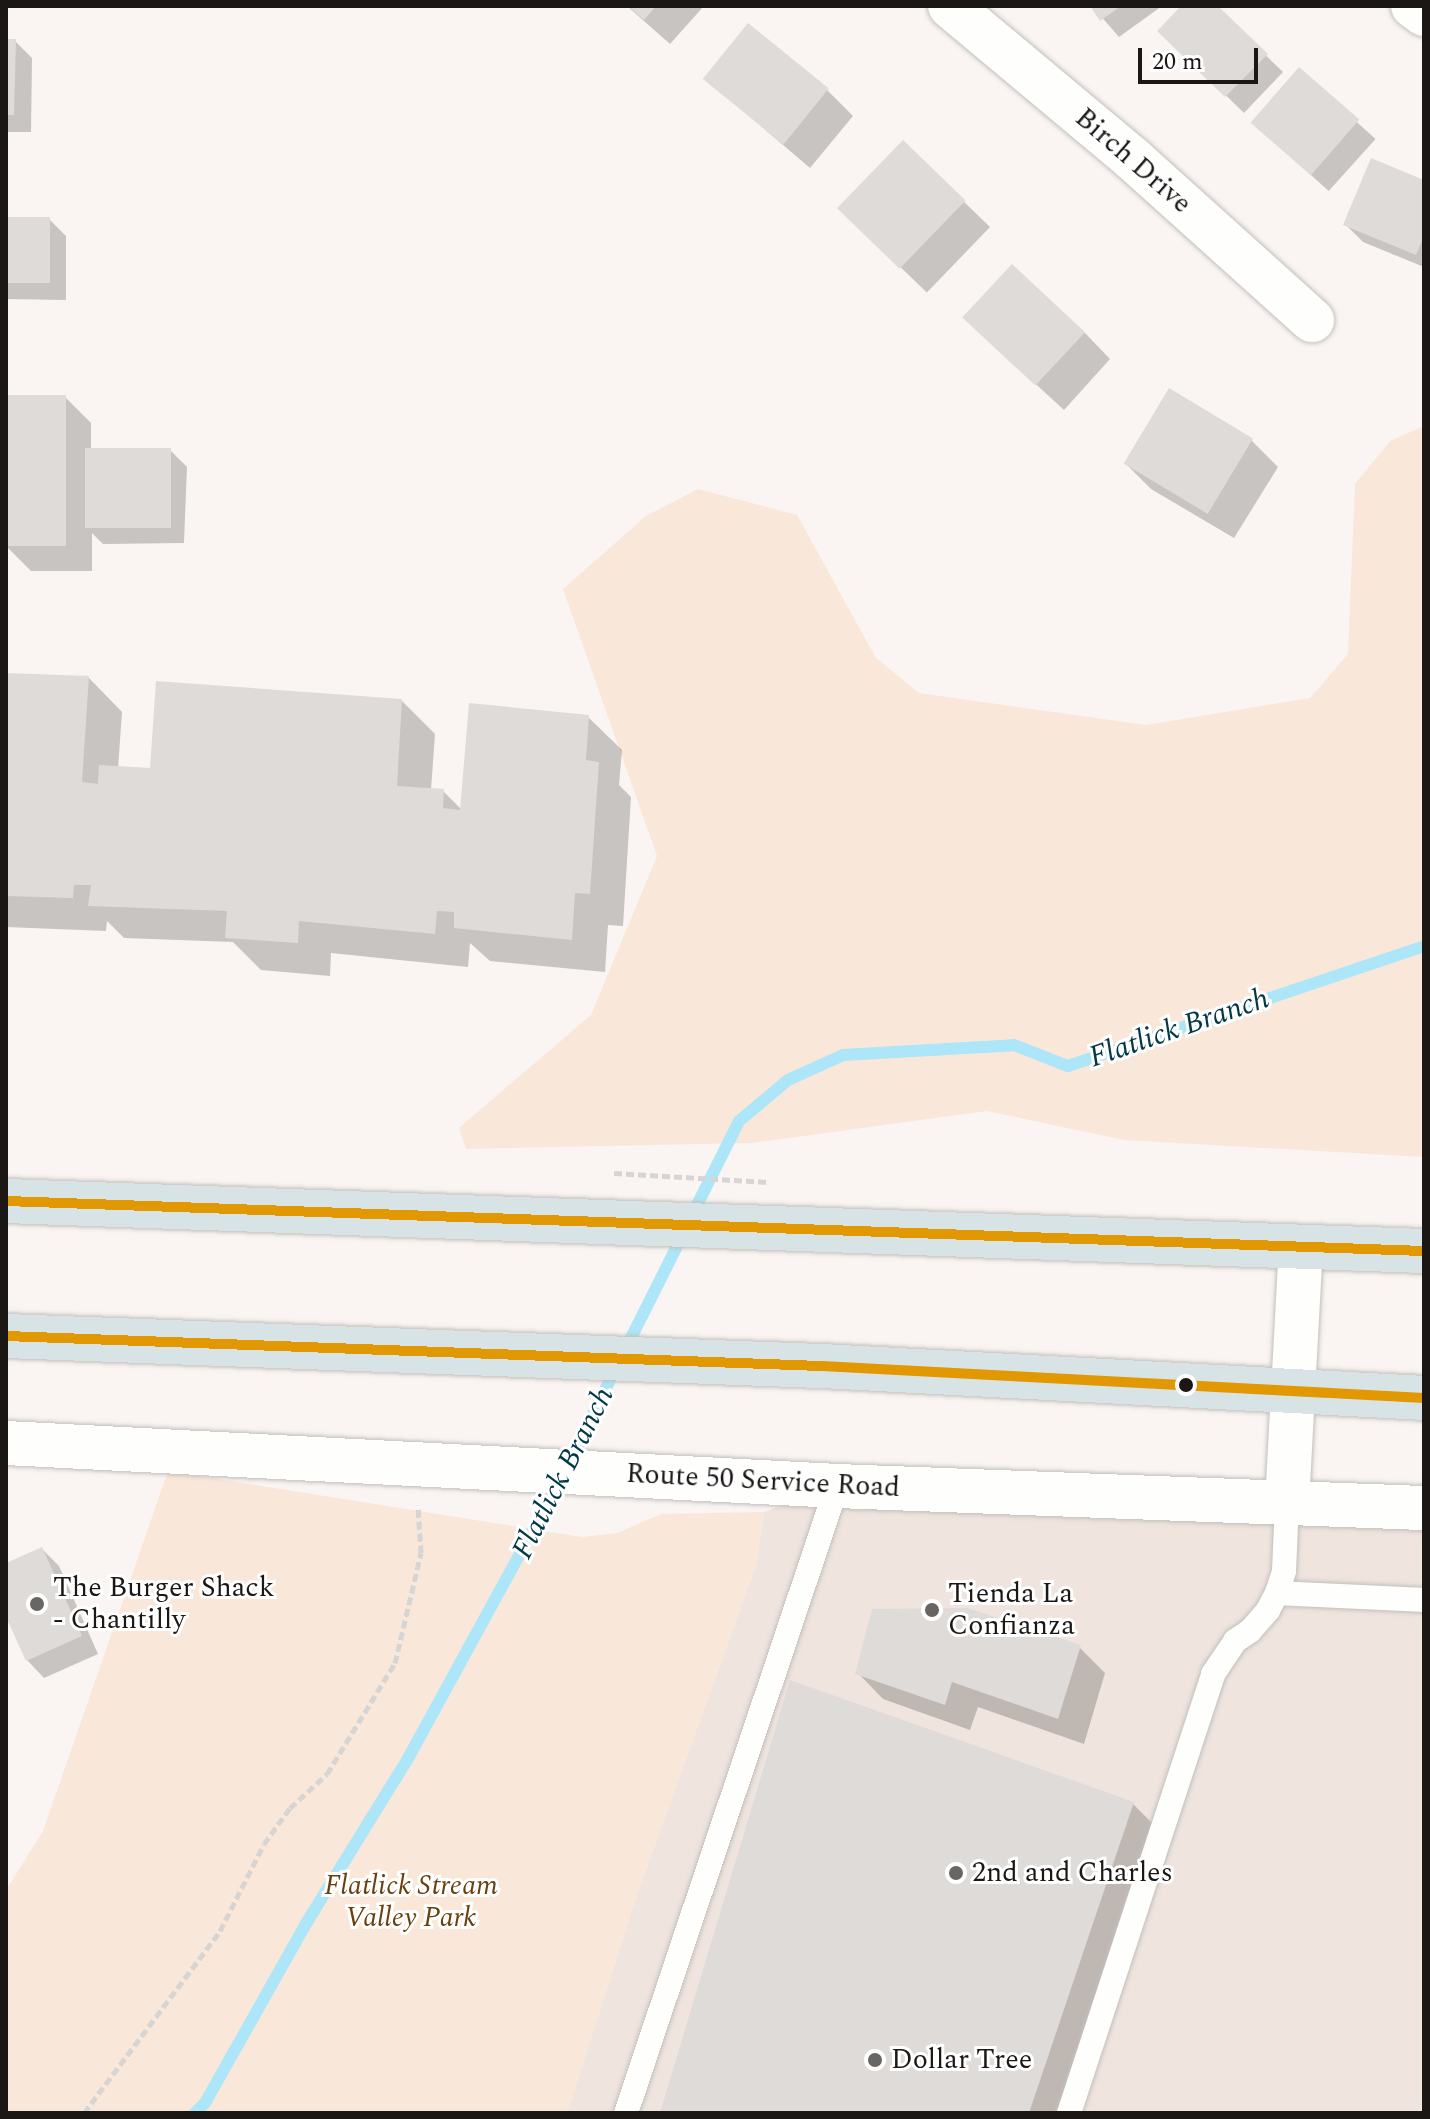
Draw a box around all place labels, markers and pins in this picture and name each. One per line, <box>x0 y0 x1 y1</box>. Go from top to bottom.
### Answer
unlabelled marker <box>1178 1377 1194 1393</box>
place label: The Burger Shack - Chantilly <box>53 1571 274 1637</box>
place label: Tienda La Confianza <box>948 1577 1075 1643</box>
marker: The Burger Shack - Chantilly <box>28 1595 46 1613</box>
marker: Tienda La Confianza <box>923 1601 941 1619</box>
place label: 2nd and Charles <box>972 1856 1173 1890</box>
marker: 2nd and Charles <box>947 1864 965 1882</box>
place label: Dollar Tree <box>891 2043 1032 2077</box>
marker: Dollar Tree <box>866 2051 884 2069</box>

